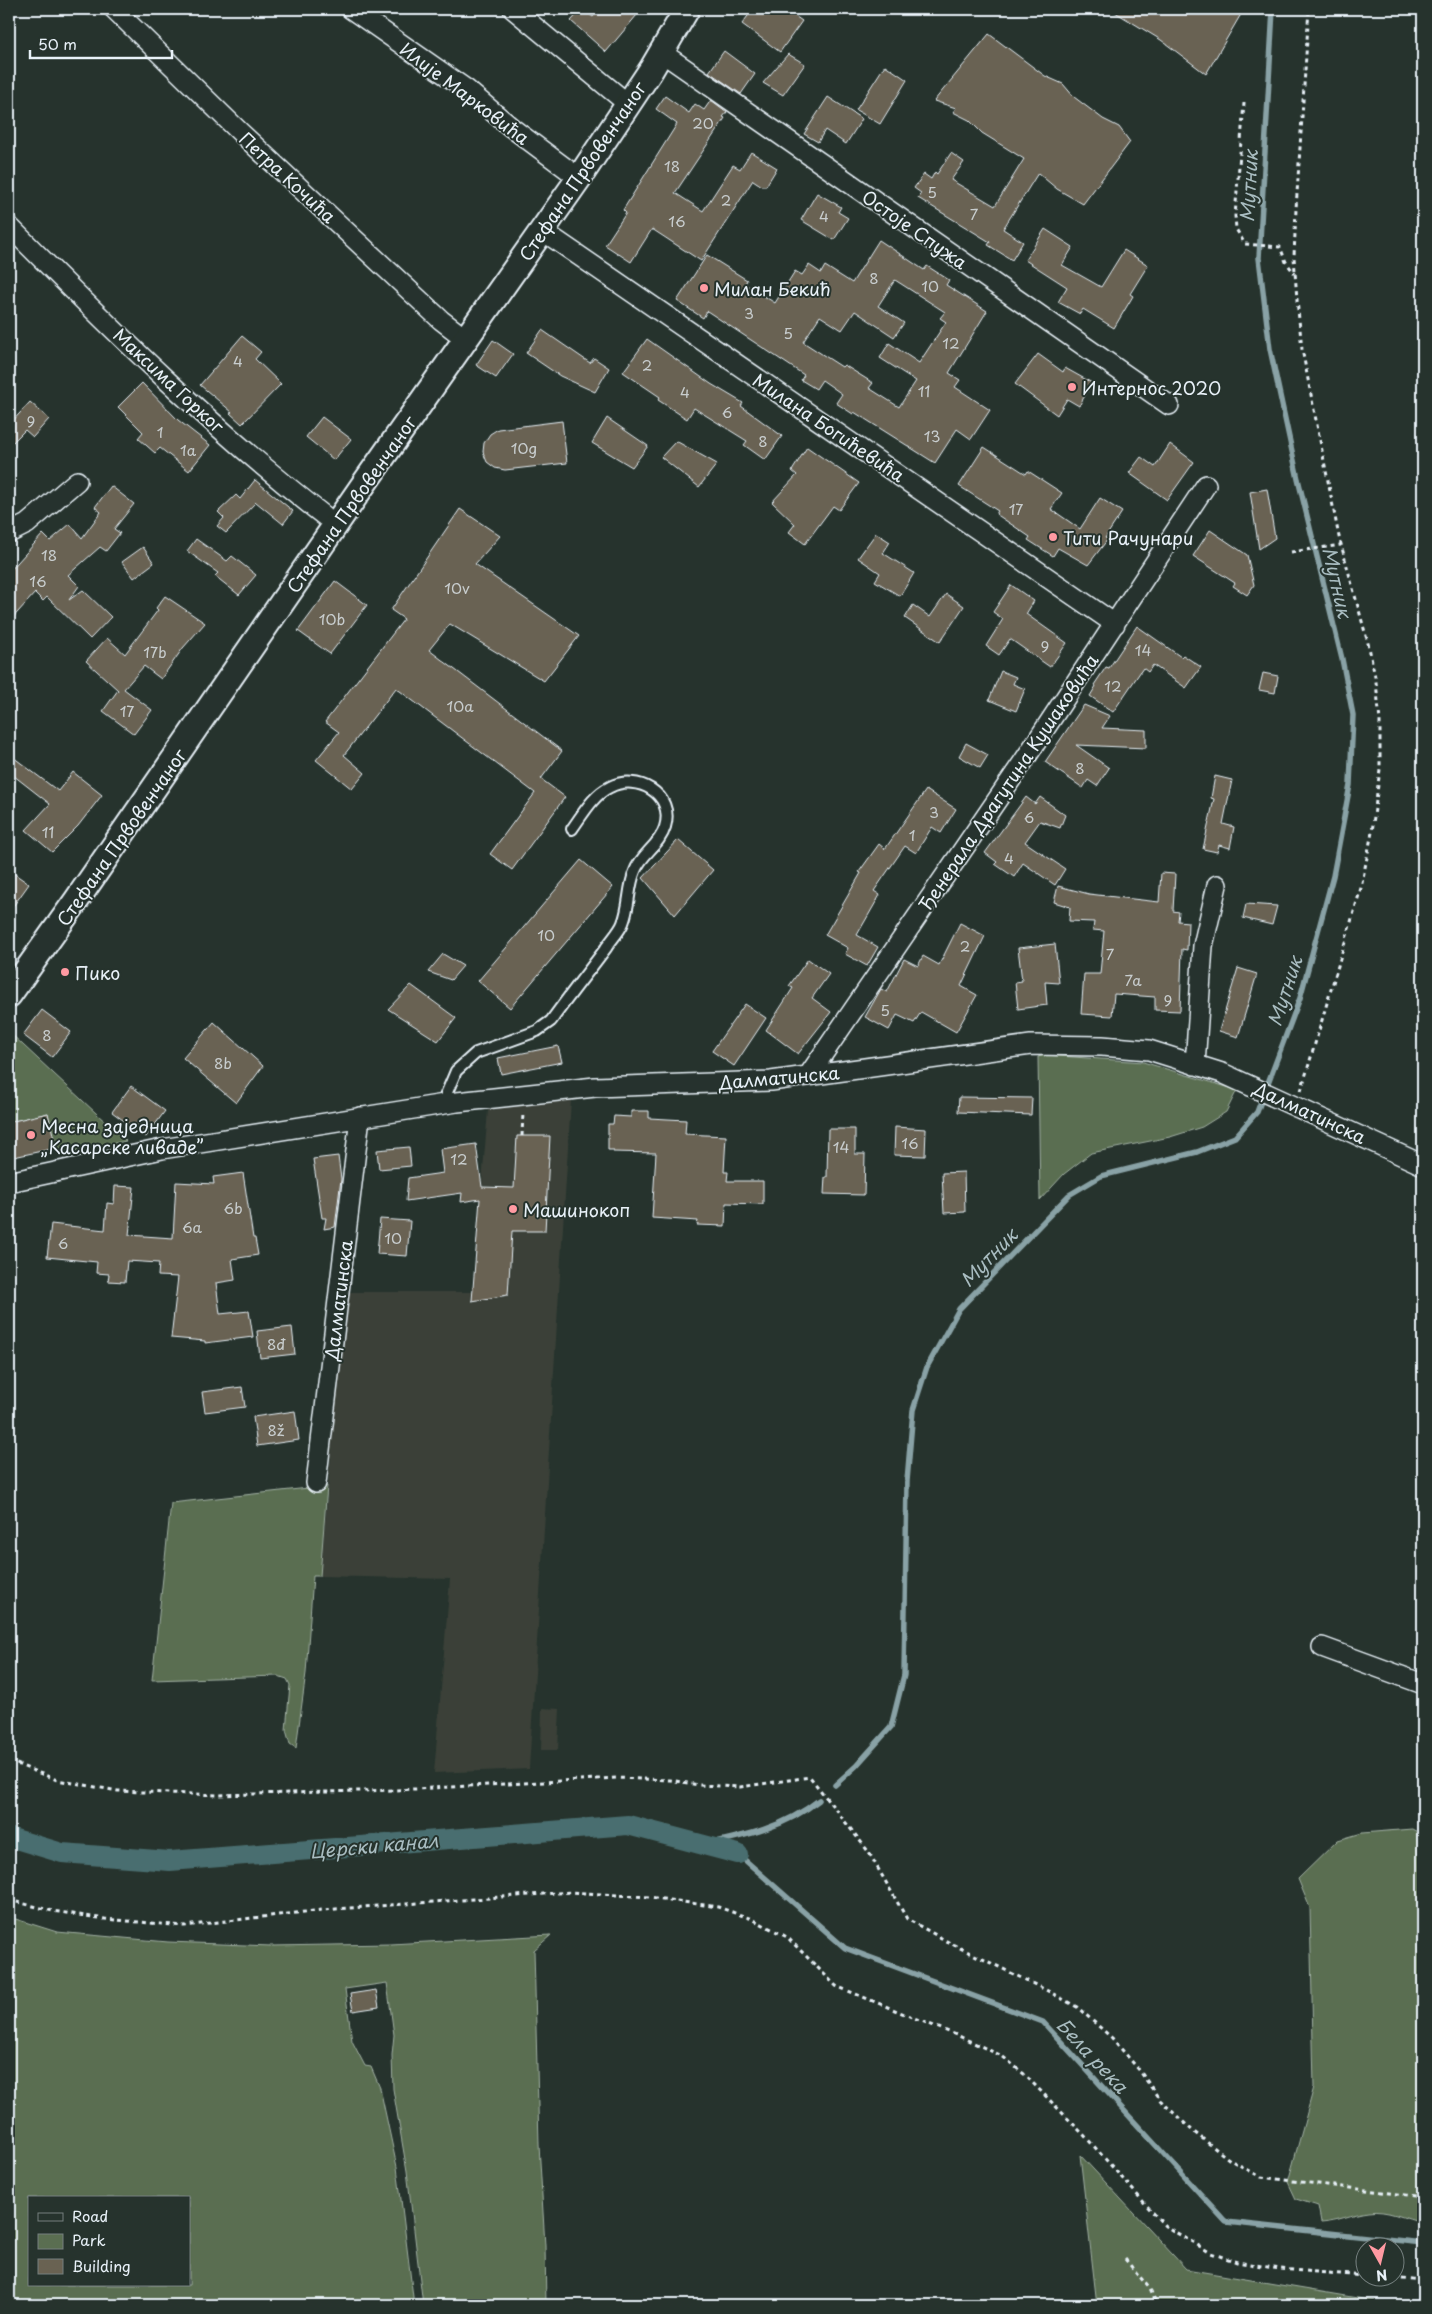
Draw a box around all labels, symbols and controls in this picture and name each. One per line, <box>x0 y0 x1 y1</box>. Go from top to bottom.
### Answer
scale bar <box>30 28 172 60</box>
text: 50 m <box>38 32 77 55</box>
street label: Илије Марковића <box>395 35 536 151</box>
street label: Стефана Првовенчаног <box>512 75 653 266</box>
house number: 20 <box>692 111 714 134</box>
street label: Петра Кочића <box>234 125 343 229</box>
water label: Мутник <box>1232 148 1264 223</box>
house number: 18 <box>664 154 680 177</box>
house number: 5 <box>927 180 937 203</box>
street label: Остоје Спужа <box>857 183 973 275</box>
house number: 2 <box>721 188 731 211</box>
house number: 7 <box>970 202 979 225</box>
house number: 4 <box>819 204 829 227</box>
house number: 16 <box>668 209 686 232</box>
house number: 8 <box>869 266 879 289</box>
house number: 10 <box>921 274 939 297</box>
place label: Милан Бекић <box>714 275 830 302</box>
marker: Милан Бекић <box>698 282 710 294</box>
house number: 3 <box>744 301 754 324</box>
street label: Максима Горког <box>108 321 231 439</box>
house number: 5 <box>783 321 793 344</box>
house number: 12 <box>942 331 960 354</box>
house number: 4 <box>233 349 243 372</box>
house number: 2 <box>642 353 652 376</box>
street label: Милана Богићевића <box>748 366 911 488</box>
place label: Интернос 2020 <box>1082 374 1221 401</box>
house number: 11 <box>918 379 930 402</box>
house number: 4 <box>680 380 690 403</box>
marker: Интернос 2020 <box>1066 381 1078 393</box>
house number: 6 <box>722 400 732 423</box>
house number: 9 <box>27 409 35 432</box>
street label: Стефана Првовенчаног <box>279 409 423 598</box>
house number: 1 <box>157 420 163 443</box>
house number: 13 <box>924 424 940 447</box>
house number: 8 <box>758 429 768 452</box>
house number: 10g <box>511 436 537 459</box>
house number: 1a <box>180 438 197 461</box>
house number: 17 <box>1009 497 1023 520</box>
place label: Тити Рачунари <box>1063 524 1193 551</box>
marker: Тити Рачунари <box>1047 531 1059 543</box>
house number: 18 <box>41 543 57 566</box>
water label: Мутник <box>1316 544 1360 622</box>
house number: 16 <box>29 569 47 592</box>
house number: 10v <box>444 576 470 599</box>
house number: 10b <box>319 607 345 630</box>
house number: 9 <box>1041 634 1049 657</box>
house number: 14 <box>1135 638 1151 661</box>
house number: 17b <box>143 640 167 663</box>
street label: Ђенерала Драгутина Кушаковића <box>912 648 1105 916</box>
house number: 12 <box>1104 674 1122 697</box>
house number: 10a <box>446 694 474 717</box>
house number: 17 <box>120 699 134 722</box>
street label: Стефана Првовенчаног <box>49 742 193 931</box>
house number: 8 <box>1075 756 1085 779</box>
house number: 3 <box>929 800 939 823</box>
house number: 6 <box>1024 805 1034 828</box>
house number: 11 <box>42 820 54 843</box>
house number: 1 <box>909 823 915 846</box>
house number: 4 <box>1004 846 1014 869</box>
house number: 10 <box>537 923 555 946</box>
house number: 2 <box>960 934 970 957</box>
house number: 7 <box>1106 942 1115 965</box>
water label: Мутник <box>1260 951 1309 1030</box>
place label: Пико <box>75 959 120 986</box>
marker: Пико <box>59 966 71 978</box>
house number: 7a <box>1124 968 1142 991</box>
house number: 9 <box>1164 988 1172 1011</box>
house number: 5 <box>880 998 890 1021</box>
house number: 8 <box>42 1023 52 1046</box>
house number: 8b <box>214 1051 232 1074</box>
street label: Далматинска <box>716 1058 841 1096</box>
street label: Далматинска <box>1248 1074 1371 1150</box>
place label: Месна заједница „Касарске ливаде” <box>41 1112 204 1160</box>
marker: Месна заједница „Касарске ливаде” <box>25 1129 37 1141</box>
house number: 16 <box>901 1131 919 1154</box>
house number: 14 <box>833 1135 849 1158</box>
house number: 12 <box>450 1147 468 1170</box>
house number: 6b <box>223 1196 243 1219</box>
place label: Машинокоп <box>523 1196 630 1223</box>
marker: Машинокоп <box>507 1203 519 1215</box>
house number: 6a <box>182 1215 203 1238</box>
water label: Мутник <box>953 1220 1024 1293</box>
house number: 10 <box>384 1226 402 1249</box>
house number: 6 <box>58 1231 68 1254</box>
street label: Далматинска <box>317 1237 359 1363</box>
house number: 8đ <box>267 1332 286 1355</box>
house number: 8ž <box>268 1418 285 1441</box>
water label: Церски канал <box>308 1825 440 1865</box>
water label: Бела река <box>1051 2011 1136 2100</box>
legend <box>28 2196 190 2286</box>
text: Road <box>72 2204 108 2227</box>
text: Park <box>72 2228 106 2251</box>
north arrow <box>1354 2236 1404 2286</box>
text: Building <box>72 2254 131 2277</box>
text: N <box>1375 2264 1389 2287</box>

